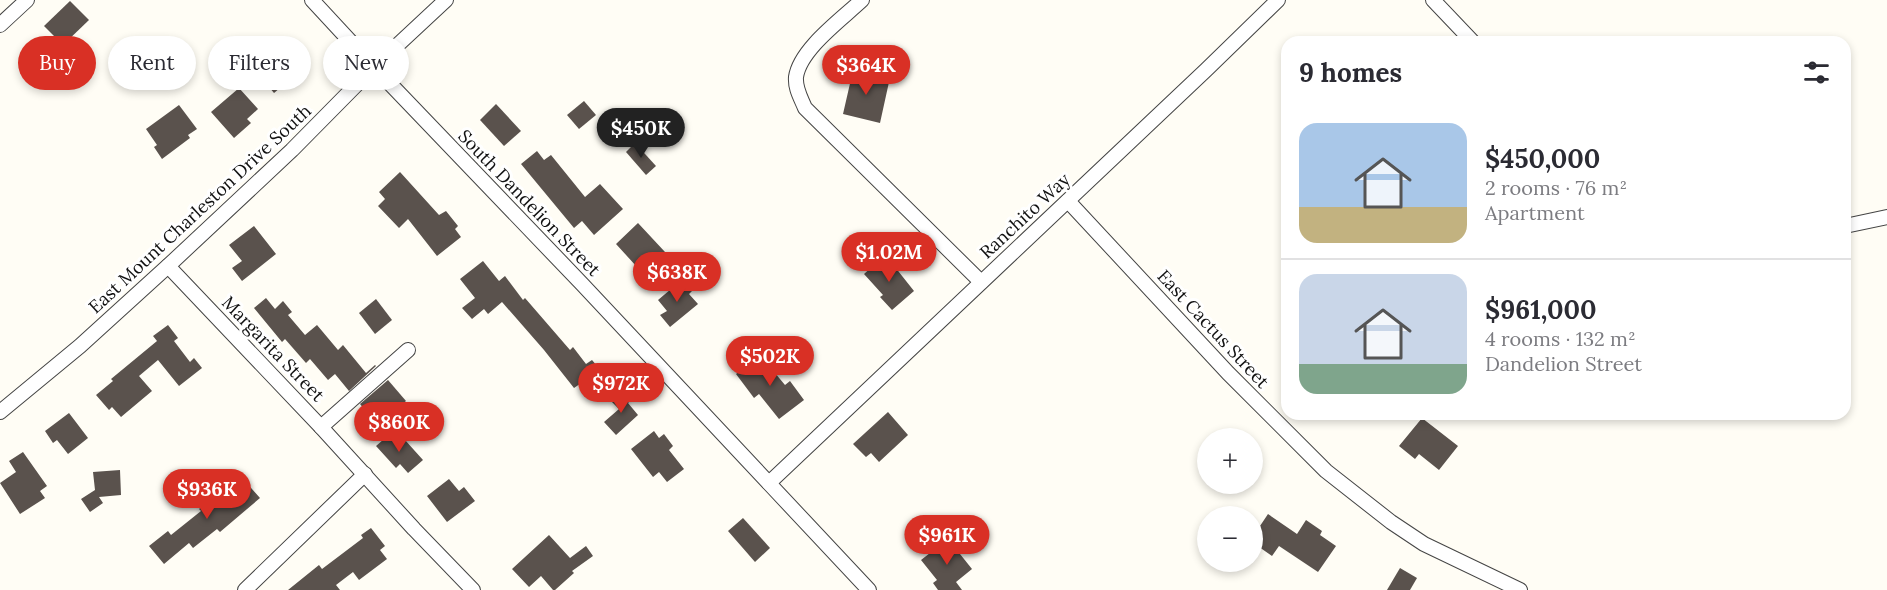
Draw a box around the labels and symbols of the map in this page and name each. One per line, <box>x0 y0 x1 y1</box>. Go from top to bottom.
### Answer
pin: $364K <box>824 45 908 96</box>
street label: East Mount Charleston Drive South <box>84 99 316 318</box>
pin: $450K <box>599 108 683 159</box>
street label: South Dandelion Street <box>453 124 605 281</box>
street label: Ranchito Way <box>975 168 1075 263</box>
pin: $1.02M <box>840 232 938 283</box>
pin: $638K <box>635 252 719 303</box>
street label: East Cactus Street <box>1153 265 1274 393</box>
street label: Margarita Street <box>217 291 330 406</box>
pin: $502K <box>728 336 812 387</box>
pin: $972K <box>579 363 663 414</box>
pin: $860K <box>357 402 441 453</box>
pin: $936K <box>165 469 249 520</box>
pin: $961K <box>905 515 989 566</box>

